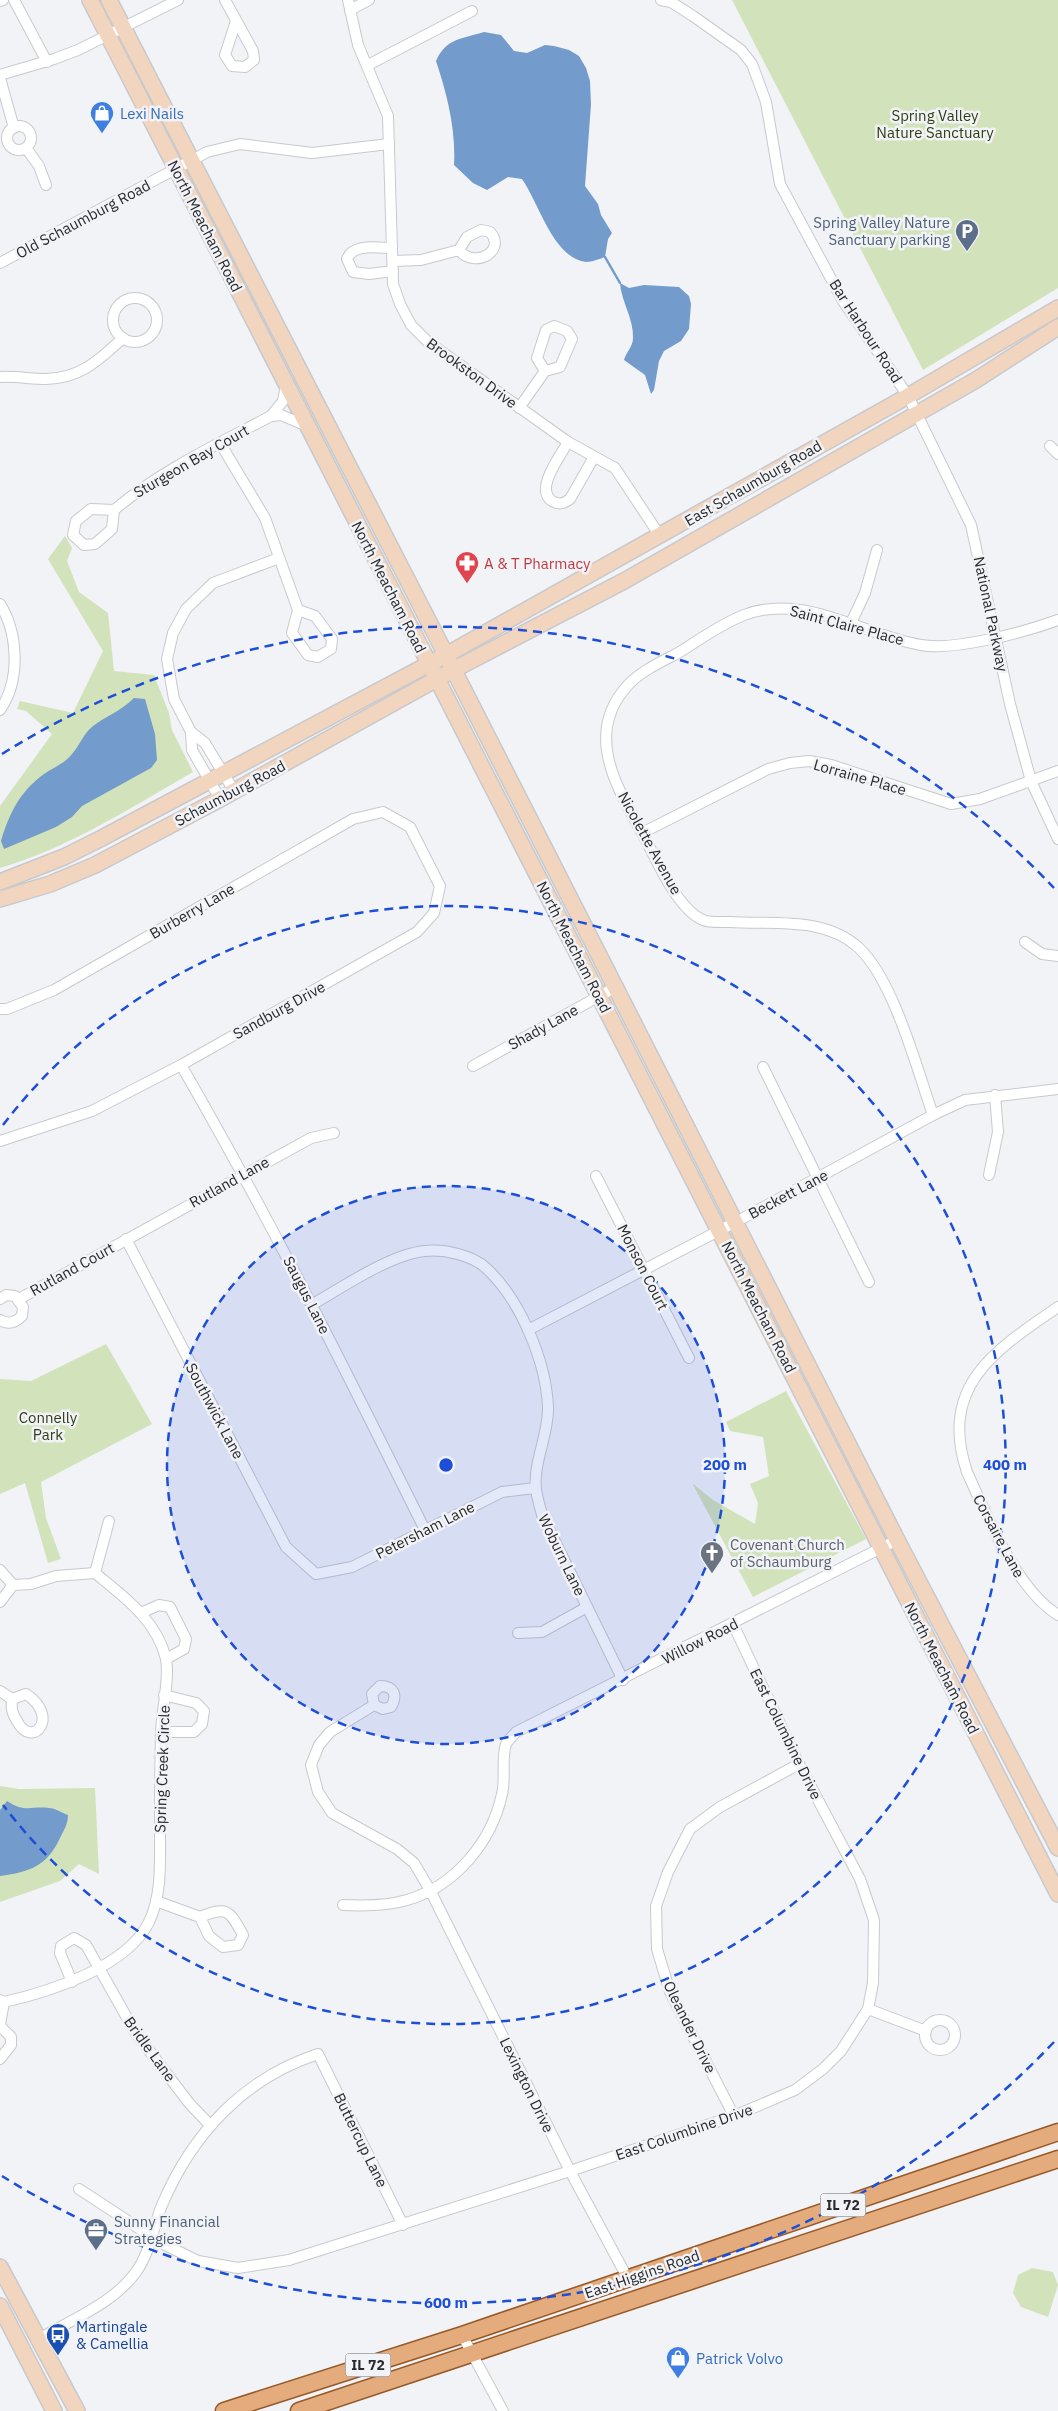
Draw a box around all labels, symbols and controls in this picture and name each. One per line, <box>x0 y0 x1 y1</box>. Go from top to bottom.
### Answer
shop icon: Lexi Nails <box>89 100 115 134</box>
place label: Lexi Nails <box>120 104 184 123</box>
park label: Spring Valley Nature Sanctuary <box>876 106 994 142</box>
street label: North Meacham Road <box>164 157 246 295</box>
street label: Old Schaumburg Road <box>12 175 154 263</box>
place label: Spring Valley Nature Sanctuary parking <box>813 213 950 249</box>
parking icon: Spring Valley Nature Sanctuary parking <box>954 218 980 252</box>
street label: Bar Harbour Road <box>825 275 907 387</box>
street label: Brookston Drive <box>423 334 521 412</box>
street label: Sturgeon Bay Court <box>130 420 252 502</box>
street label: East Schaumburg Road <box>681 436 825 530</box>
street label: North Meacham Road <box>348 518 430 656</box>
pharmacy icon: A & T Pharmacy <box>454 550 480 584</box>
place label: A & T Pharmacy <box>484 554 591 573</box>
street label: National Parkway <box>970 555 1013 674</box>
street label: Saint Claire Place <box>788 601 906 649</box>
street label: Lorraine Place <box>811 755 909 799</box>
street label: Schaumburg Road <box>171 756 289 830</box>
street label: Nicolette Avenue <box>614 788 686 898</box>
street label: North Meacham Road <box>533 878 615 1016</box>
street label: Burberry Lane <box>146 879 238 943</box>
street label: Sandburg Drive <box>230 977 328 1043</box>
street label: Shady Lane <box>505 1000 581 1054</box>
street label: Rutland Lane <box>186 1152 272 1212</box>
street label: Beckett Lane <box>745 1165 831 1223</box>
street label: Monson Court <box>613 1221 673 1313</box>
street label: Rutland Court <box>27 1238 117 1300</box>
street label: North Meacham Road <box>718 1238 800 1376</box>
street label: Saugus Lane <box>279 1253 335 1337</box>
street label: Southwick Lane <box>182 1360 248 1462</box>
park label: Connelly Park <box>19 1408 78 1444</box>
text: 200 m <box>703 1455 747 1474</box>
text: 400 m <box>983 1455 1027 1474</box>
centre of rings <box>437 1456 455 1474</box>
street label: Corsaire Lane <box>969 1491 1029 1581</box>
street label: Petersham Lane <box>372 1497 478 1563</box>
street label: Woburn Lane <box>534 1511 590 1599</box>
place label: Covenant Church of Schaumburg <box>730 1535 845 1571</box>
church icon: Covenant Church of Schaumburg <box>699 1540 725 1574</box>
street label: North Meacham Road <box>901 1599 983 1737</box>
street label: Willow Road <box>659 1614 741 1668</box>
street label: East Columbine Drive <box>746 1665 826 1803</box>
street label: Spring Creek Circle <box>150 1705 174 1833</box>
street label: Oleander Drive <box>659 1978 721 2076</box>
street label: Bridle Lane <box>120 2013 180 2085</box>
street label: Lexington Drive <box>496 2034 558 2136</box>
street label: Buttercup Lane <box>330 2090 392 2190</box>
street label: East Columbine Drive <box>613 2100 755 2164</box>
road number: IL 72 <box>820 2194 866 2216</box>
place label: Sunny Financial Strategies <box>114 2212 220 2248</box>
office icon: Sunny Financial Strategies <box>83 2217 109 2251</box>
street label: East Higgins Road <box>582 2245 702 2303</box>
text: 600 m <box>424 2293 468 2312</box>
place label: Martingale & Camellia <box>76 2317 148 2353</box>
bus stop icon: Martingale & Camellia <box>45 2322 71 2356</box>
shop icon: Patrick Volvo <box>665 2345 691 2379</box>
place label: Patrick Volvo <box>696 2349 783 2368</box>
road number: IL 72 <box>346 2354 390 2376</box>

